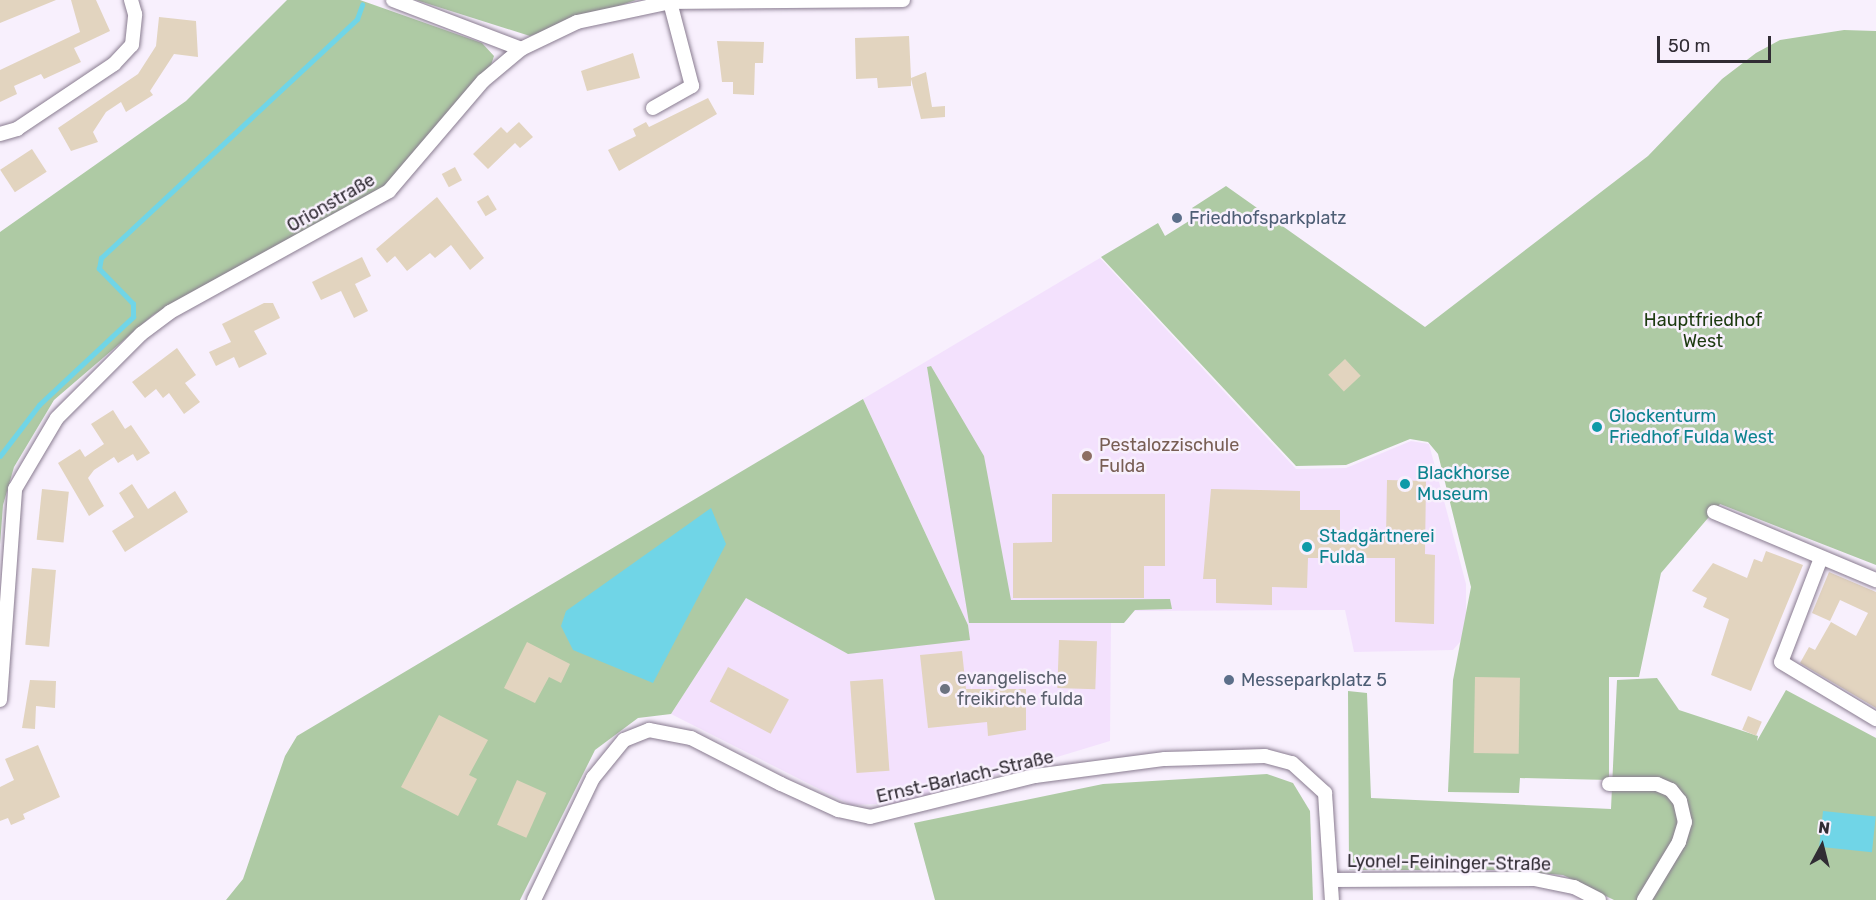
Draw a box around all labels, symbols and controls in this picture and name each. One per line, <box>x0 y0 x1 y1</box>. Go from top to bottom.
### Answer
scale bar <box>1660 24 1774 62</box>
text: 50 m <box>1668 35 1711 57</box>
street label: Orionstraße <box>283 169 379 237</box>
place label: Friedhofsparkplatz <box>1189 207 1346 229</box>
marker: Friedhofsparkplatz <box>1170 211 1184 225</box>
park label: Hauptfriedhof West <box>1644 310 1762 352</box>
place label: Glockenturm Friedhof Fulda West <box>1609 406 1775 448</box>
marker: Glockenturm Friedhof Fulda West <box>1590 420 1604 434</box>
place label: Pestalozzischule Fulda <box>1099 435 1239 478</box>
marker: Pestalozzischule Fulda <box>1080 449 1094 463</box>
place label: Blackhorse Museum <box>1417 463 1510 506</box>
marker: Blackhorse Museum <box>1398 477 1412 491</box>
place label: Stadgärtnerei Fulda <box>1319 526 1435 568</box>
marker: Stadgärtnerei Fulda <box>1300 540 1314 554</box>
place label: evangelische freikirche fulda <box>957 668 1084 710</box>
place label: Messeparkplatz 5 <box>1241 669 1387 691</box>
marker: Messeparkplatz 5 <box>1222 673 1236 687</box>
marker: evangelische freikirche fulda <box>938 682 952 696</box>
street label: Ernst-Barlach-Straße <box>874 746 1056 808</box>
north arrow <box>1792 816 1852 876</box>
text: N <box>1817 818 1831 838</box>
street label: Lyonel-Feininger-Straße <box>1347 850 1551 876</box>

